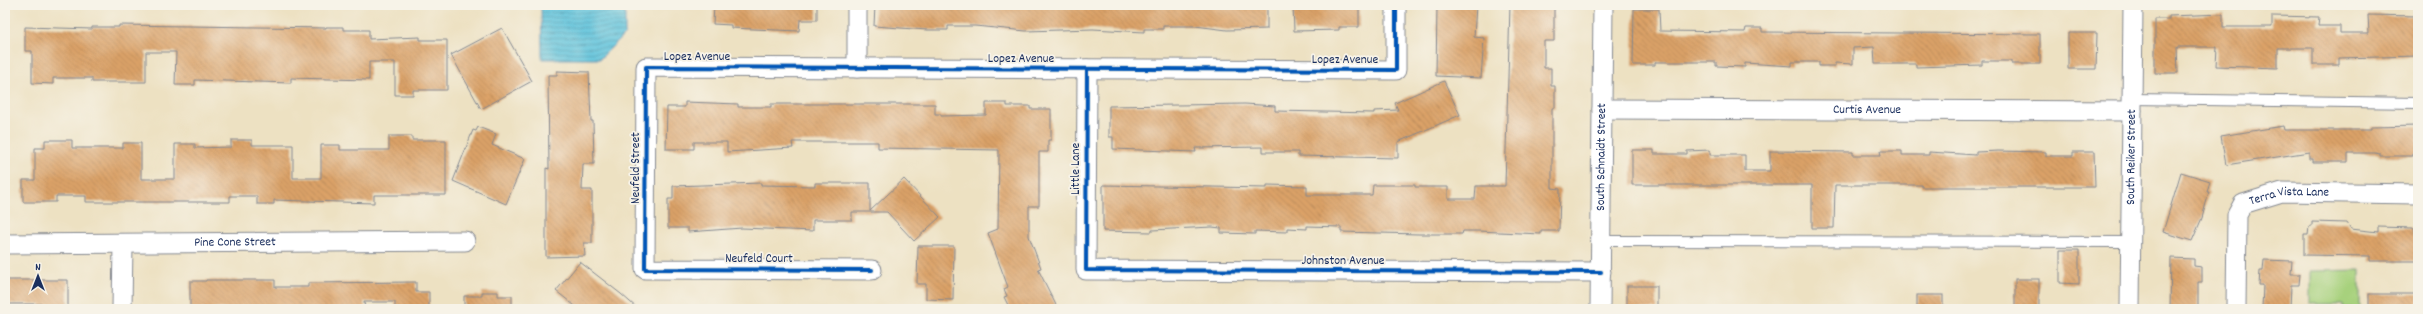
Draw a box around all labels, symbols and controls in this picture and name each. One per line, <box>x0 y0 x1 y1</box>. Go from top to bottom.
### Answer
street label: Lopez Avenue <box>664 48 730 67</box>
street label: Lopez Avenue <box>988 50 1054 69</box>
street label: Lopez Avenue <box>1312 51 1378 70</box>
street label: Curtis Avenue <box>1833 100 1901 120</box>
street label: South Schnaidt Street <box>1591 103 1612 211</box>
street label: South Reiker Street <box>2122 109 2141 205</box>
street label: Neufeld Street <box>627 132 646 204</box>
street label: Little Lane <box>1067 143 1086 195</box>
street label: Terra Vista Lane <box>2247 182 2330 211</box>
street label: Pine Cone Street <box>194 233 276 252</box>
street label: Neufeld Court <box>725 250 793 269</box>
street label: Johnston Avenue <box>1301 252 1385 271</box>
north arrow <box>18 256 58 296</box>
text: N <box>35 260 41 276</box>

